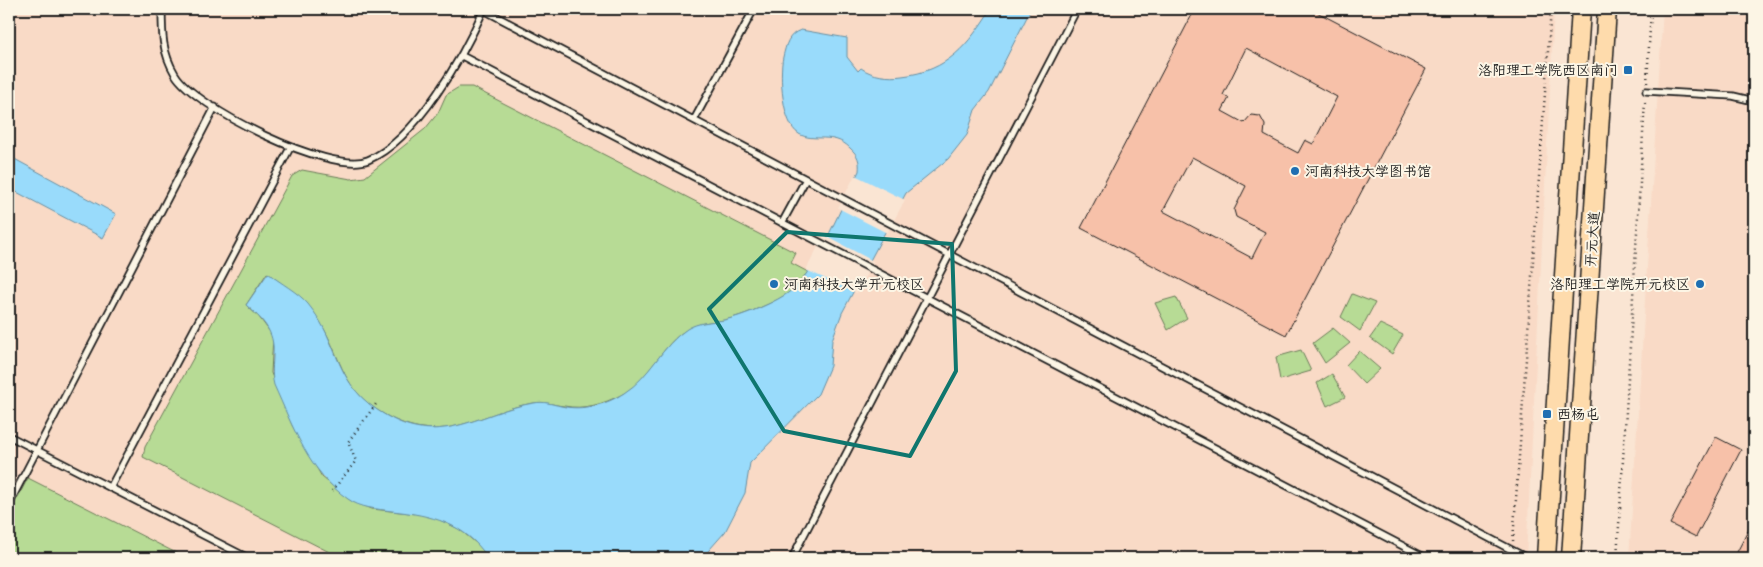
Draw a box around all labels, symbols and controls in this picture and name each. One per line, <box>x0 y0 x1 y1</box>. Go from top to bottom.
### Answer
place label: 洛阳理工学院西区南门 <box>1478 61 1618 79</box>
marker: 洛阳理工学院西区南门 <box>1622 64 1634 76</box>
place label: 河南科技大学图书馆 <box>1305 162 1431 180</box>
marker: 河南科技大学图书馆 <box>1289 165 1301 177</box>
street label: 开元大道 <box>1581 210 1603 268</box>
place label: 河南科技大学开元校区 <box>784 275 924 293</box>
place label: 洛阳理工学院开元校区 <box>1550 275 1690 293</box>
marker: 河南科技大学开元校区 <box>768 278 780 290</box>
marker: 洛阳理工学院开元校区 <box>1694 278 1706 290</box>
place label: 西杨屯 <box>1557 405 1599 423</box>
marker: 西杨屯 <box>1541 408 1553 420</box>

